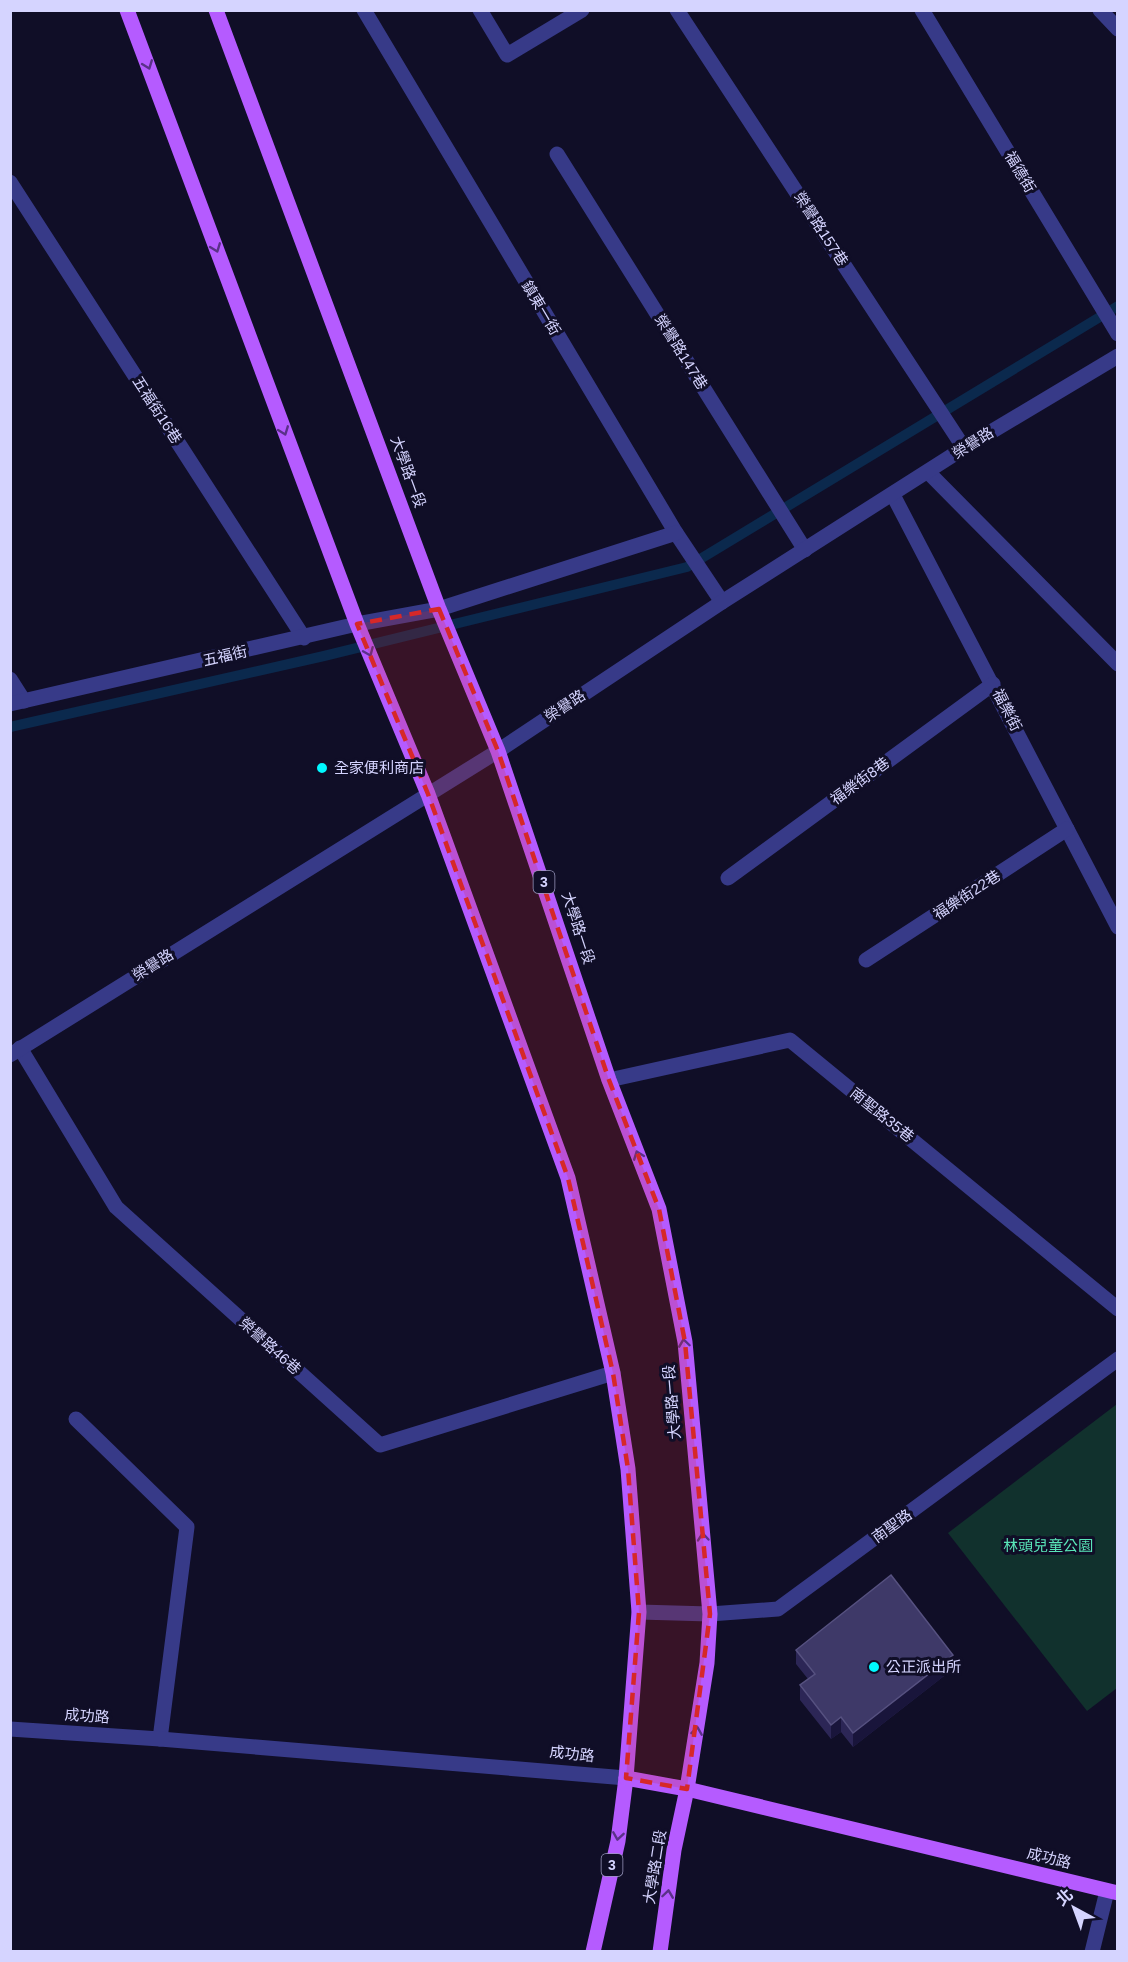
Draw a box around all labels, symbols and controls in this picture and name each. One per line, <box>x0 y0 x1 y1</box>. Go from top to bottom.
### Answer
one-way arrow <box>140 59 153 70</box>
street label: 福德街 <box>1002 148 1039 195</box>
street label: 榮譽路157巷 <box>791 188 852 269</box>
one-way arrow <box>209 242 221 253</box>
street label: 鎮東一街 <box>519 278 564 338</box>
street label: 榮譽路147巷 <box>652 311 711 392</box>
street label: 五福街16巷 <box>129 373 185 447</box>
street label: 榮譽路 <box>949 423 996 462</box>
one-way arrow <box>277 425 290 435</box>
street label: 大學路一段 <box>388 434 429 510</box>
street label: 五福街 <box>201 642 249 669</box>
one-way arrow <box>361 646 373 657</box>
street label: 榮譽路 <box>541 686 588 725</box>
street label: 福樂街 <box>990 686 1025 734</box>
street label: 福樂街8巷 <box>827 754 892 808</box>
place label: 全家便利商店 <box>334 759 424 776</box>
marker: 全家便利商店 <box>315 761 329 775</box>
street label: 福樂街22巷 <box>930 867 1004 923</box>
road number: 3 <box>534 871 554 893</box>
street label: 大學路一段 <box>559 890 598 966</box>
street label: 榮譽路 <box>129 945 176 984</box>
street label: 南聖路35巷 <box>847 1084 917 1145</box>
one-way arrow <box>633 1150 645 1161</box>
street label: 榮譽路46巷 <box>236 1314 305 1378</box>
one-way arrow <box>679 1339 691 1348</box>
street label: 大學路一段 <box>660 1364 683 1440</box>
street label: 南聖路 <box>869 1505 915 1546</box>
one-way arrow <box>697 1533 710 1542</box>
park label: 林頭兒童公園 <box>1003 1537 1093 1554</box>
place label: 公正派出所 <box>886 1658 961 1675</box>
marker: 公正派出所 <box>867 1660 881 1674</box>
street label: 成功路 <box>64 1705 110 1726</box>
one-way arrow <box>690 1727 702 1736</box>
street label: 成功路 <box>549 1743 595 1764</box>
street label: 大學路二段 <box>640 1829 669 1905</box>
one-way arrow <box>612 1831 625 1841</box>
street label: 成功路 <box>1025 1844 1073 1871</box>
road number: 3 <box>602 1854 622 1876</box>
north arrow <box>1044 1878 1104 1938</box>
text: 北 <box>1053 1885 1076 1909</box>
one-way arrow <box>662 1889 674 1898</box>

